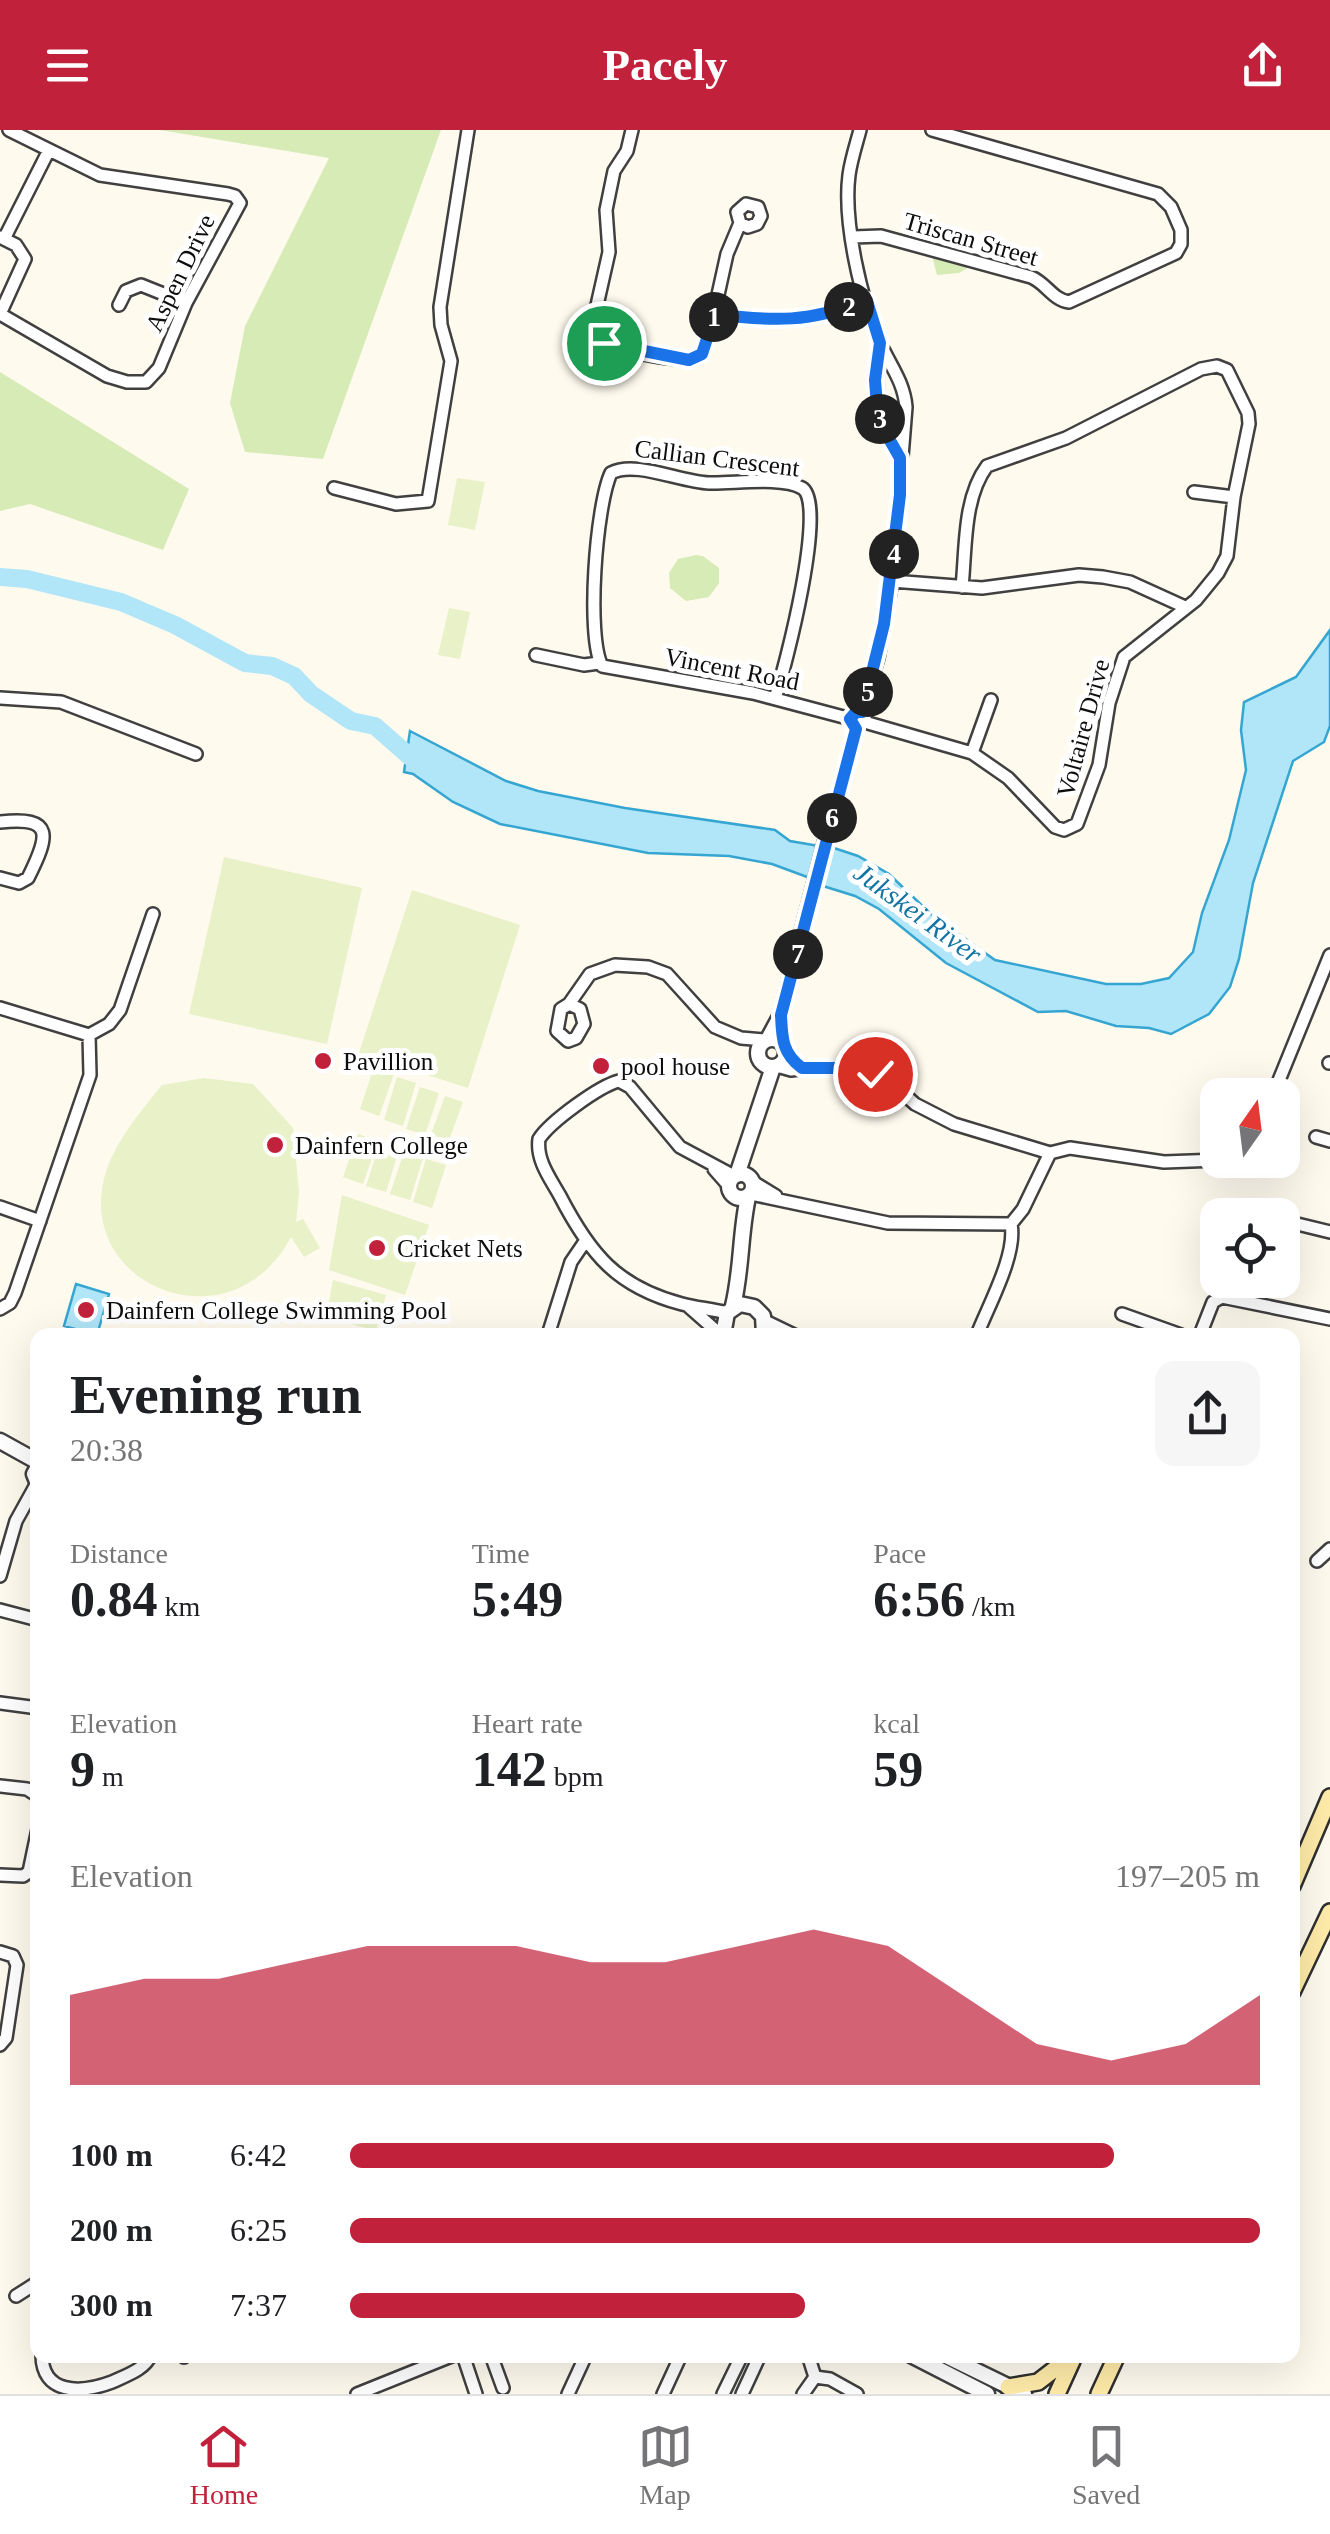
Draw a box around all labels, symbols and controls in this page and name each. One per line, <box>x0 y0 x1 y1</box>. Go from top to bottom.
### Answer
icon: menu <box>40 38 95 93</box>
icon: share <box>1235 38 1290 93</box>
text: Pacely <box>603 40 727 90</box>
street label: Triscan Street <box>901 207 1041 271</box>
street label: Aspen Drive <box>140 210 220 336</box>
pin: 2 <box>824 282 874 332</box>
text: 2 <box>842 291 856 322</box>
pin: 1 <box>689 292 739 342</box>
pin <box>562 301 647 386</box>
text: 1 <box>707 301 721 332</box>
icon: arrive <box>577 316 632 371</box>
pin: 3 <box>855 394 905 444</box>
text: 3 <box>873 403 887 434</box>
street label: Callian Crescent <box>633 434 801 482</box>
pin: 4 <box>869 529 919 579</box>
text: 4 <box>887 538 901 569</box>
street label: Vincent Road <box>662 643 802 695</box>
street label: Voltaire Drive <box>1052 656 1114 800</box>
pin: 5 <box>843 667 893 717</box>
text: 5 <box>861 676 875 707</box>
pin: 6 <box>807 793 857 843</box>
text: 6 <box>825 802 839 833</box>
water label: Jukskei River <box>848 856 988 970</box>
pin: 7 <box>773 929 823 979</box>
text: 7 <box>791 938 805 969</box>
pin <box>833 1032 918 1117</box>
icon: check <box>848 1047 903 1102</box>
place label: Pavillion <box>343 1048 434 1075</box>
marker: Pavillion <box>312 1050 334 1072</box>
place label: pool house <box>621 1053 730 1080</box>
marker: pool house <box>590 1055 612 1077</box>
north arrow <box>1200 1078 1300 1178</box>
map controls <box>1200 1078 1300 1298</box>
place label: Dainfern College <box>295 1132 468 1159</box>
marker: Dainfern College <box>264 1134 286 1156</box>
button: locate <box>1200 1198 1300 1298</box>
place label: Cricket Nets <box>397 1235 523 1262</box>
marker: Cricket Nets <box>366 1237 388 1259</box>
place label: Dainfern College Swimming Pool <box>106 1297 447 1324</box>
marker: Dainfern College Swimming Pool <box>75 1299 97 1321</box>
button: share <box>1155 1361 1260 1466</box>
text: Evening run <box>70 1364 362 1425</box>
text: 20:38 <box>70 1432 143 1468</box>
text: Distance <box>70 1538 168 1569</box>
text: Time <box>472 1538 530 1569</box>
text: Pace <box>873 1538 926 1569</box>
text: 0.84 <box>70 1571 158 1627</box>
text: 5:49 <box>472 1571 563 1627</box>
text: 6:56 <box>873 1571 965 1627</box>
text: km <box>158 1591 200 1622</box>
text: /km <box>965 1591 1016 1622</box>
text: Elevation <box>70 1708 177 1739</box>
text: Heart rate <box>472 1708 583 1739</box>
text: kcal <box>873 1708 920 1739</box>
text: 9 <box>70 1741 95 1797</box>
text: 142 <box>472 1741 547 1797</box>
text: 59 <box>873 1741 923 1797</box>
text: m <box>95 1761 124 1792</box>
text: bpm <box>547 1761 603 1792</box>
text: Elevation <box>70 1858 193 1894</box>
text: 197–205 m <box>1115 1858 1260 1894</box>
text: 100 m <box>70 2137 153 2173</box>
text: 6:42 <box>230 2137 287 2173</box>
text: 200 m <box>70 2212 153 2248</box>
text: 6:25 <box>230 2212 287 2248</box>
text: 300 m <box>70 2287 153 2323</box>
text: 7:37 <box>230 2287 287 2323</box>
tab: Home <box>190 2419 258 2511</box>
tab: Map <box>638 2419 693 2511</box>
tab: Saved <box>1072 2419 1140 2511</box>

